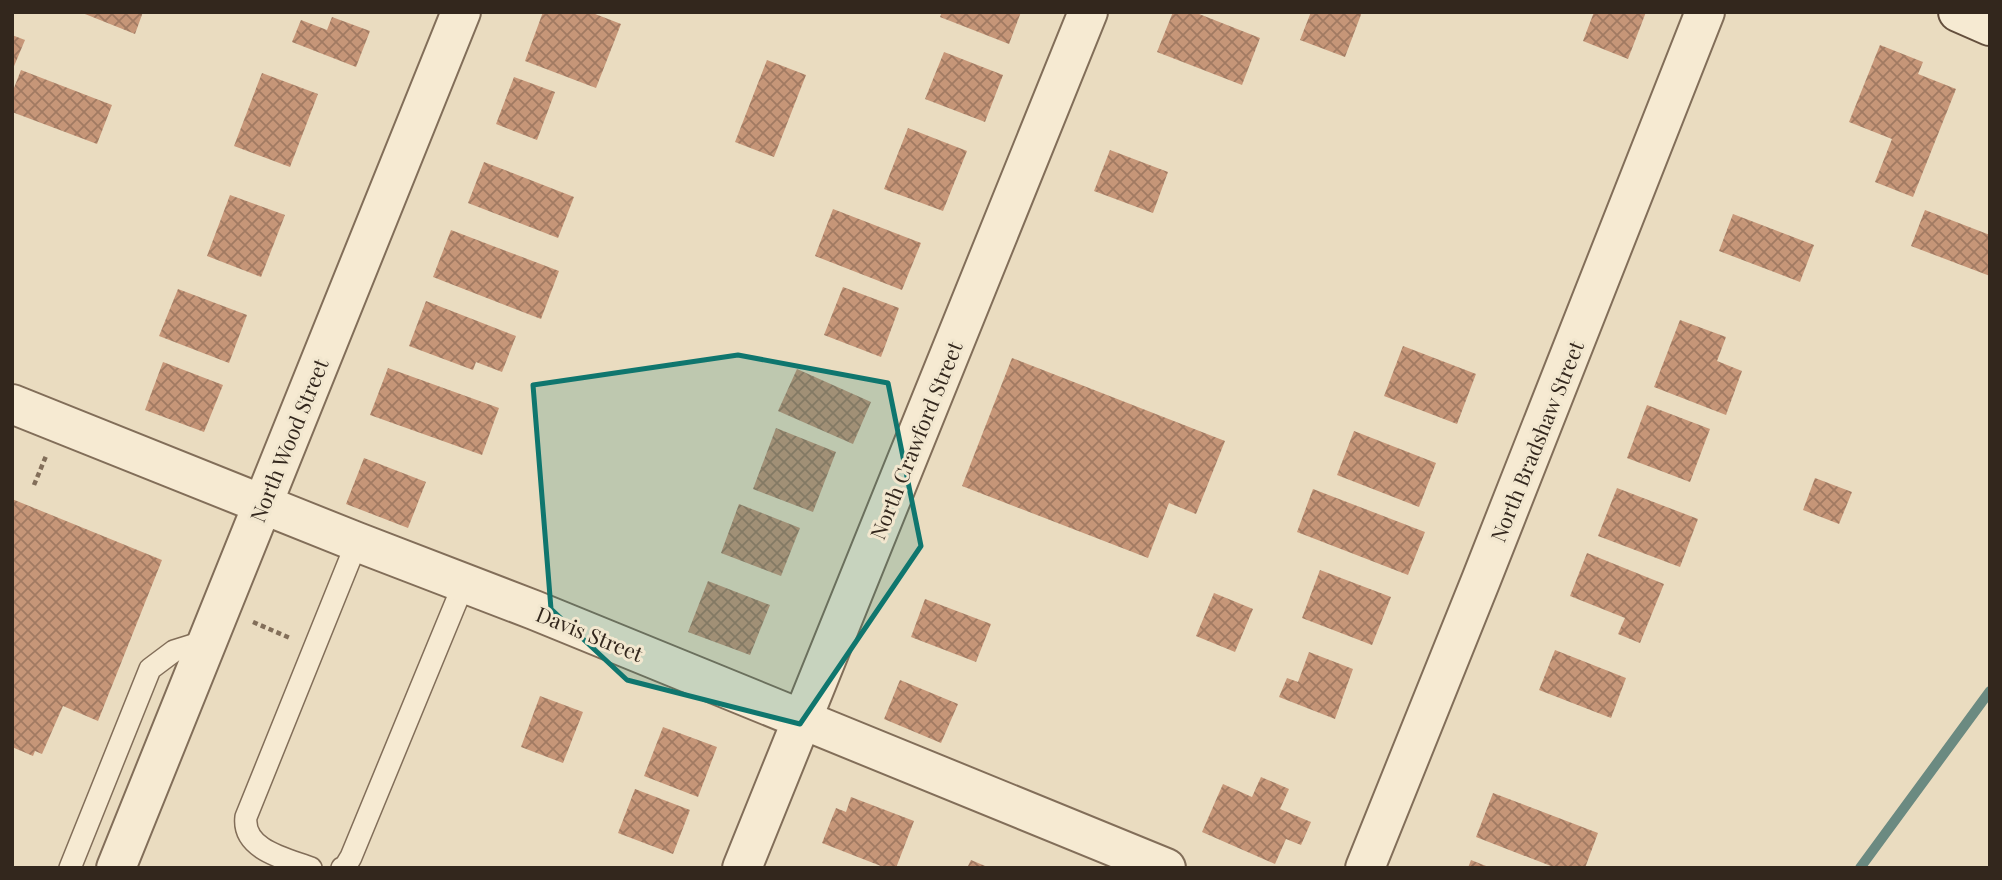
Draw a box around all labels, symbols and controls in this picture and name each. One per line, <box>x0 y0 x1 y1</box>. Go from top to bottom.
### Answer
street label: North Crawford Street <box>862 336 968 543</box>
street label: North Bradshaw Street <box>1483 336 1589 546</box>
street label: North Wood Street <box>242 354 334 526</box>
street label: Davis Street <box>532 599 648 667</box>

